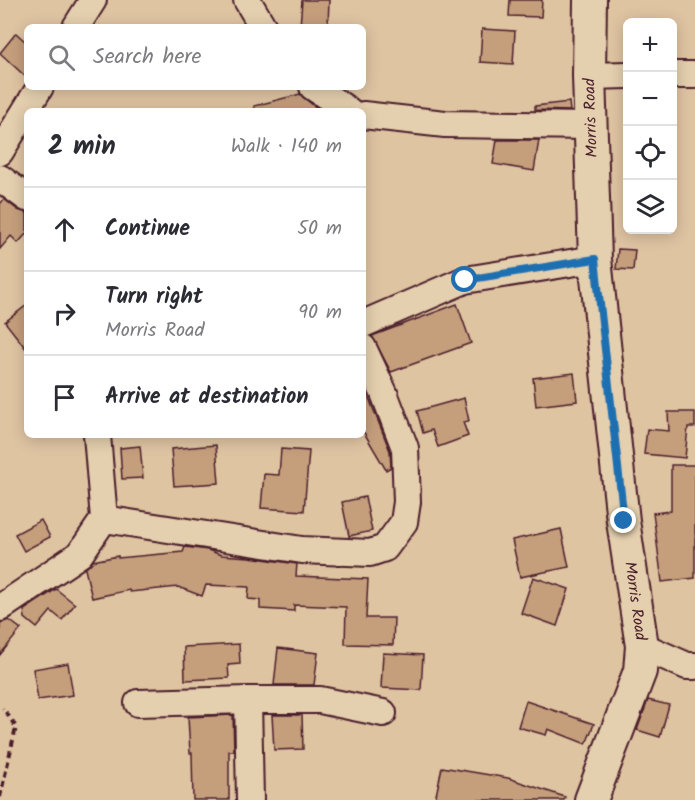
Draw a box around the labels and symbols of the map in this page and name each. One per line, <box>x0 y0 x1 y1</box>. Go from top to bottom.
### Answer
street label: Morris Road <box>577 77 605 158</box>
route start <box>451 266 477 292</box>
route end <box>610 507 636 533</box>
street label: Morris Road <box>617 560 653 643</box>

